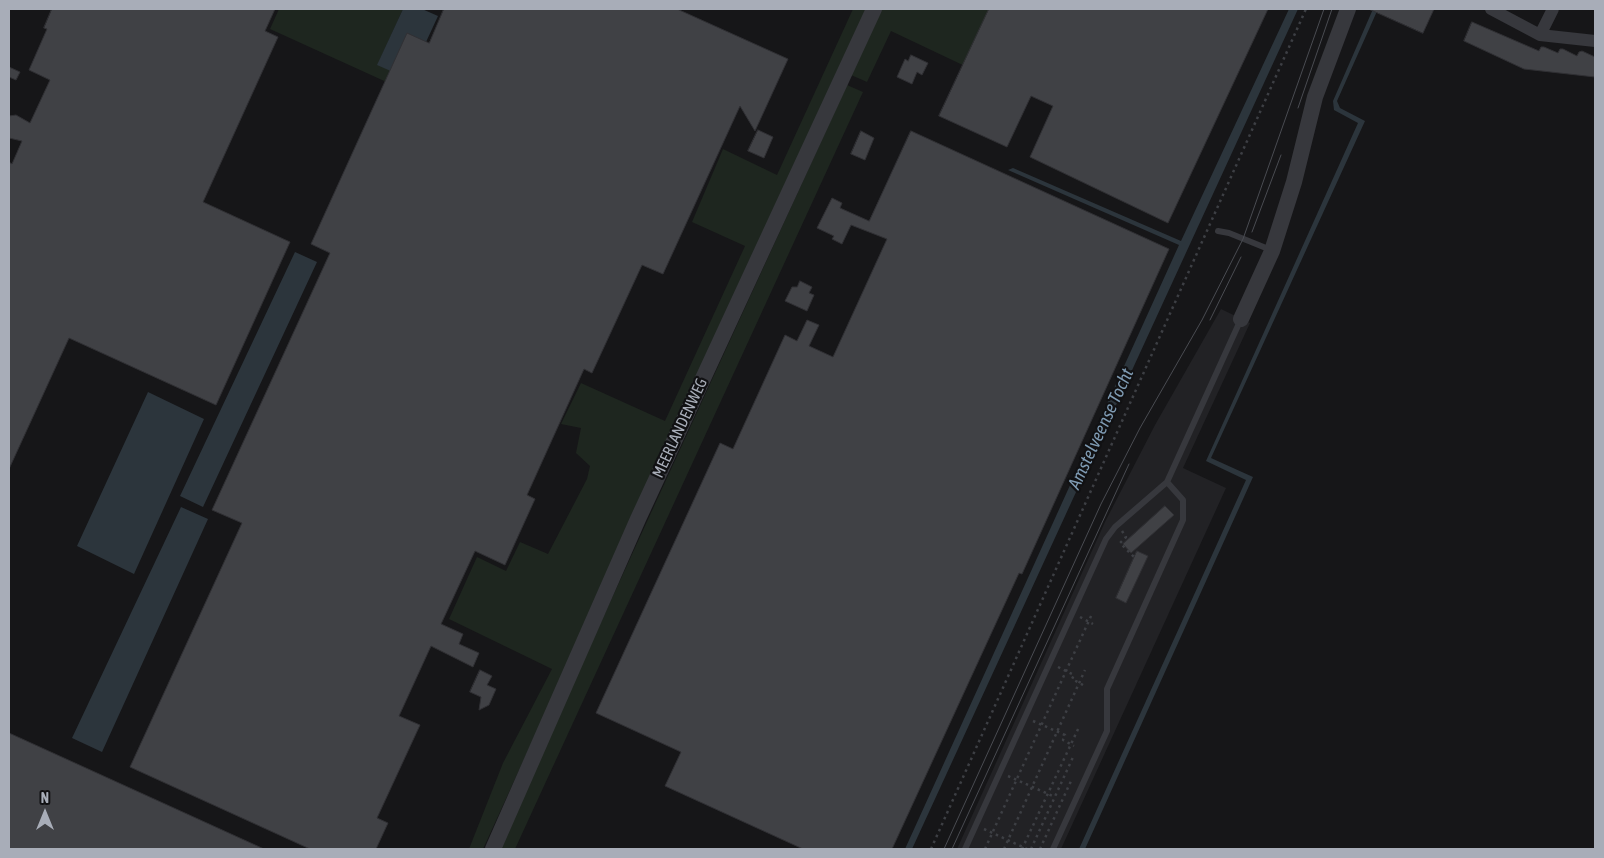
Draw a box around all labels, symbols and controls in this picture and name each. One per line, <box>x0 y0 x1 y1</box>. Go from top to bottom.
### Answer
water label: Amstelveense Tocht <box>1064 365 1138 493</box>
street label: MEERLANDENWEG <box>648 375 712 481</box>
north arrow <box>20 788 70 838</box>
text: N <box>41 790 49 806</box>

